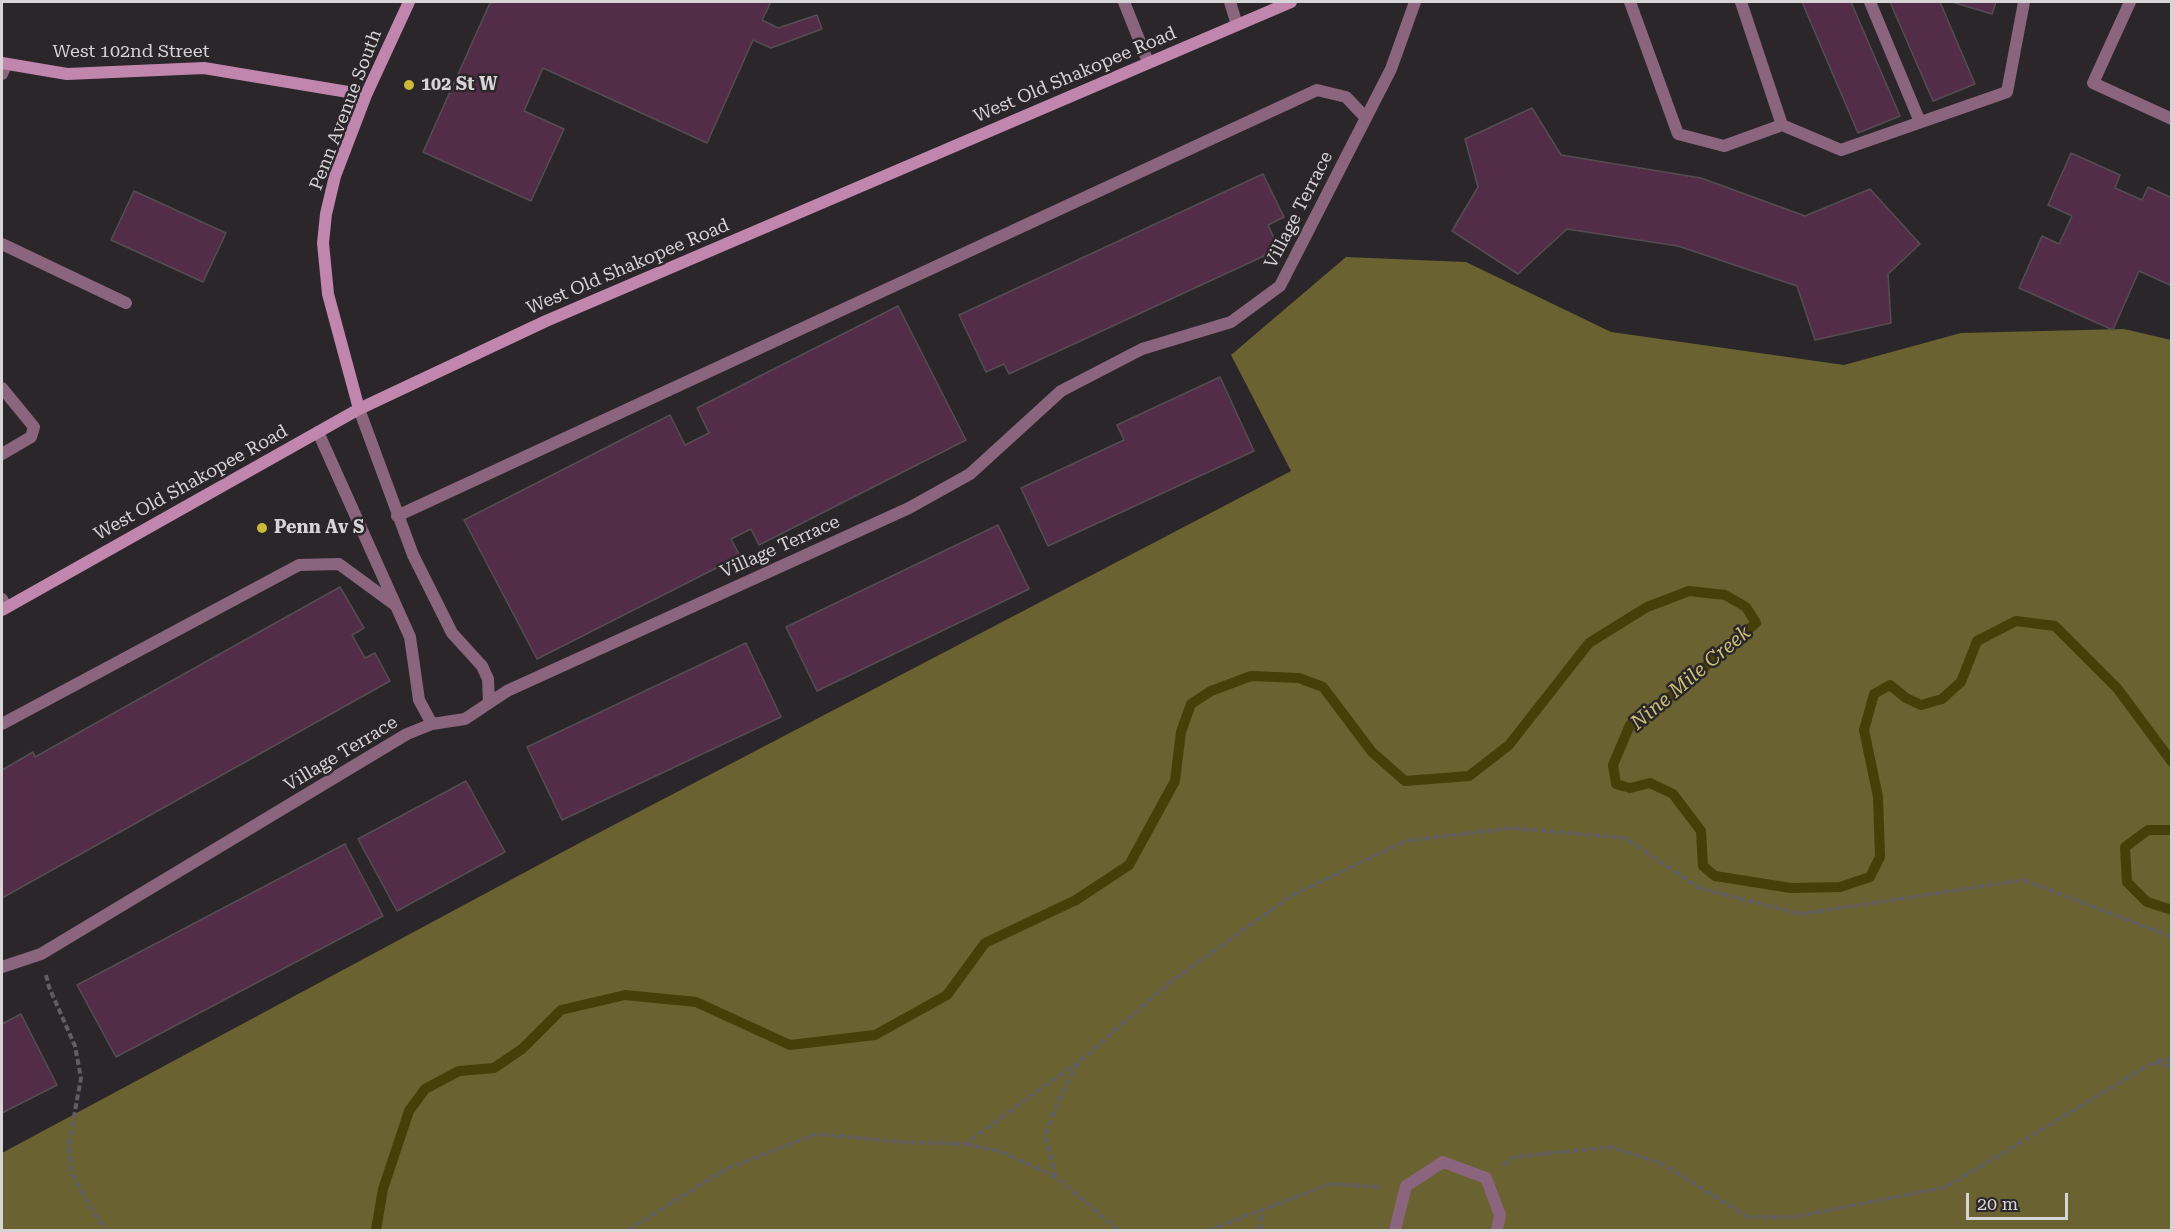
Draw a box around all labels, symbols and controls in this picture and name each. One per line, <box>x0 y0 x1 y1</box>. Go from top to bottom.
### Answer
street label: West Old Shakopee Road <box>970 22 1180 128</box>
street label: Penn Avenue South <box>305 27 387 193</box>
street label: West 102nd Street <box>53 41 209 63</box>
place label: 102 St W <box>421 74 497 96</box>
marker: 102 St W <box>402 78 416 92</box>
street label: Village Terrace <box>1260 148 1338 272</box>
street label: West Old Shakopee Road <box>523 214 733 320</box>
street label: West Old Shakopee Road <box>90 421 292 545</box>
street label: Village Terrace <box>717 511 843 583</box>
place label: Penn Av S <box>274 517 364 539</box>
marker: Penn Av S <box>255 521 269 535</box>
water label: Nine Mile Creek <box>1626 621 1756 735</box>
street label: Village Terrace <box>280 712 402 796</box>
scale bar <box>1969 1181 2071 1219</box>
text: 20 m <box>1977 1193 2018 1214</box>

